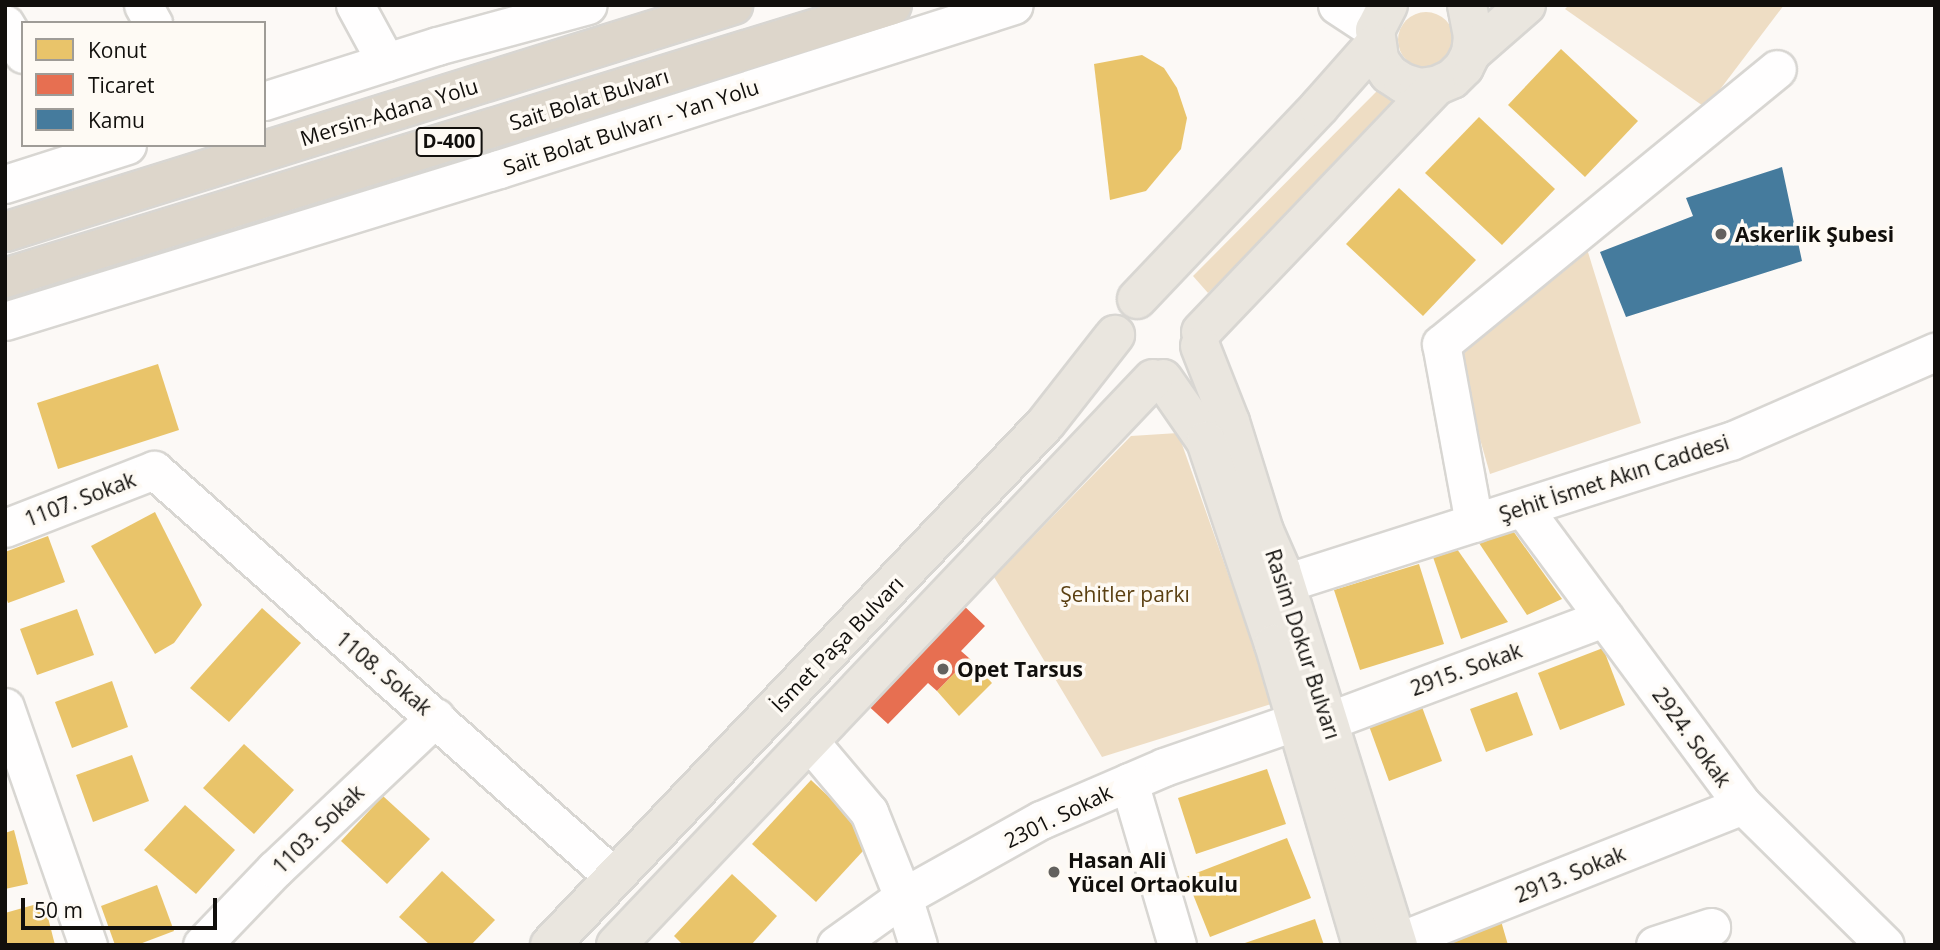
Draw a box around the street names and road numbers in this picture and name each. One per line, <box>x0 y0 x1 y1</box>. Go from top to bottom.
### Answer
street label: Sait Bolat Bulvarı <box>506 63 672 135</box>
street label: Mersin-Adana Yolu <box>297 73 481 151</box>
street label: Sait Bolat Bulvarı - Yan Yolu <box>500 74 762 180</box>
road number: D-400 <box>414 126 484 158</box>
street label: Şehit İsmet Akın Caddesi <box>1496 429 1732 527</box>
street label: 1107. Sokak <box>21 466 139 532</box>
street label: Rasim Dokur Bulvarı <box>1260 546 1346 742</box>
street label: İsmet Paşa Bulvarı <box>766 571 908 717</box>
street label: 1108. Sokak <box>331 626 437 720</box>
street label: 2915. Sokak <box>1407 637 1525 701</box>
street label: 2924. Sokak <box>1647 682 1737 792</box>
street label: 1103. Sokak <box>267 779 369 879</box>
street label: 2301. Sokak <box>1000 779 1116 853</box>
street label: 2913. Sokak <box>1511 840 1629 908</box>

